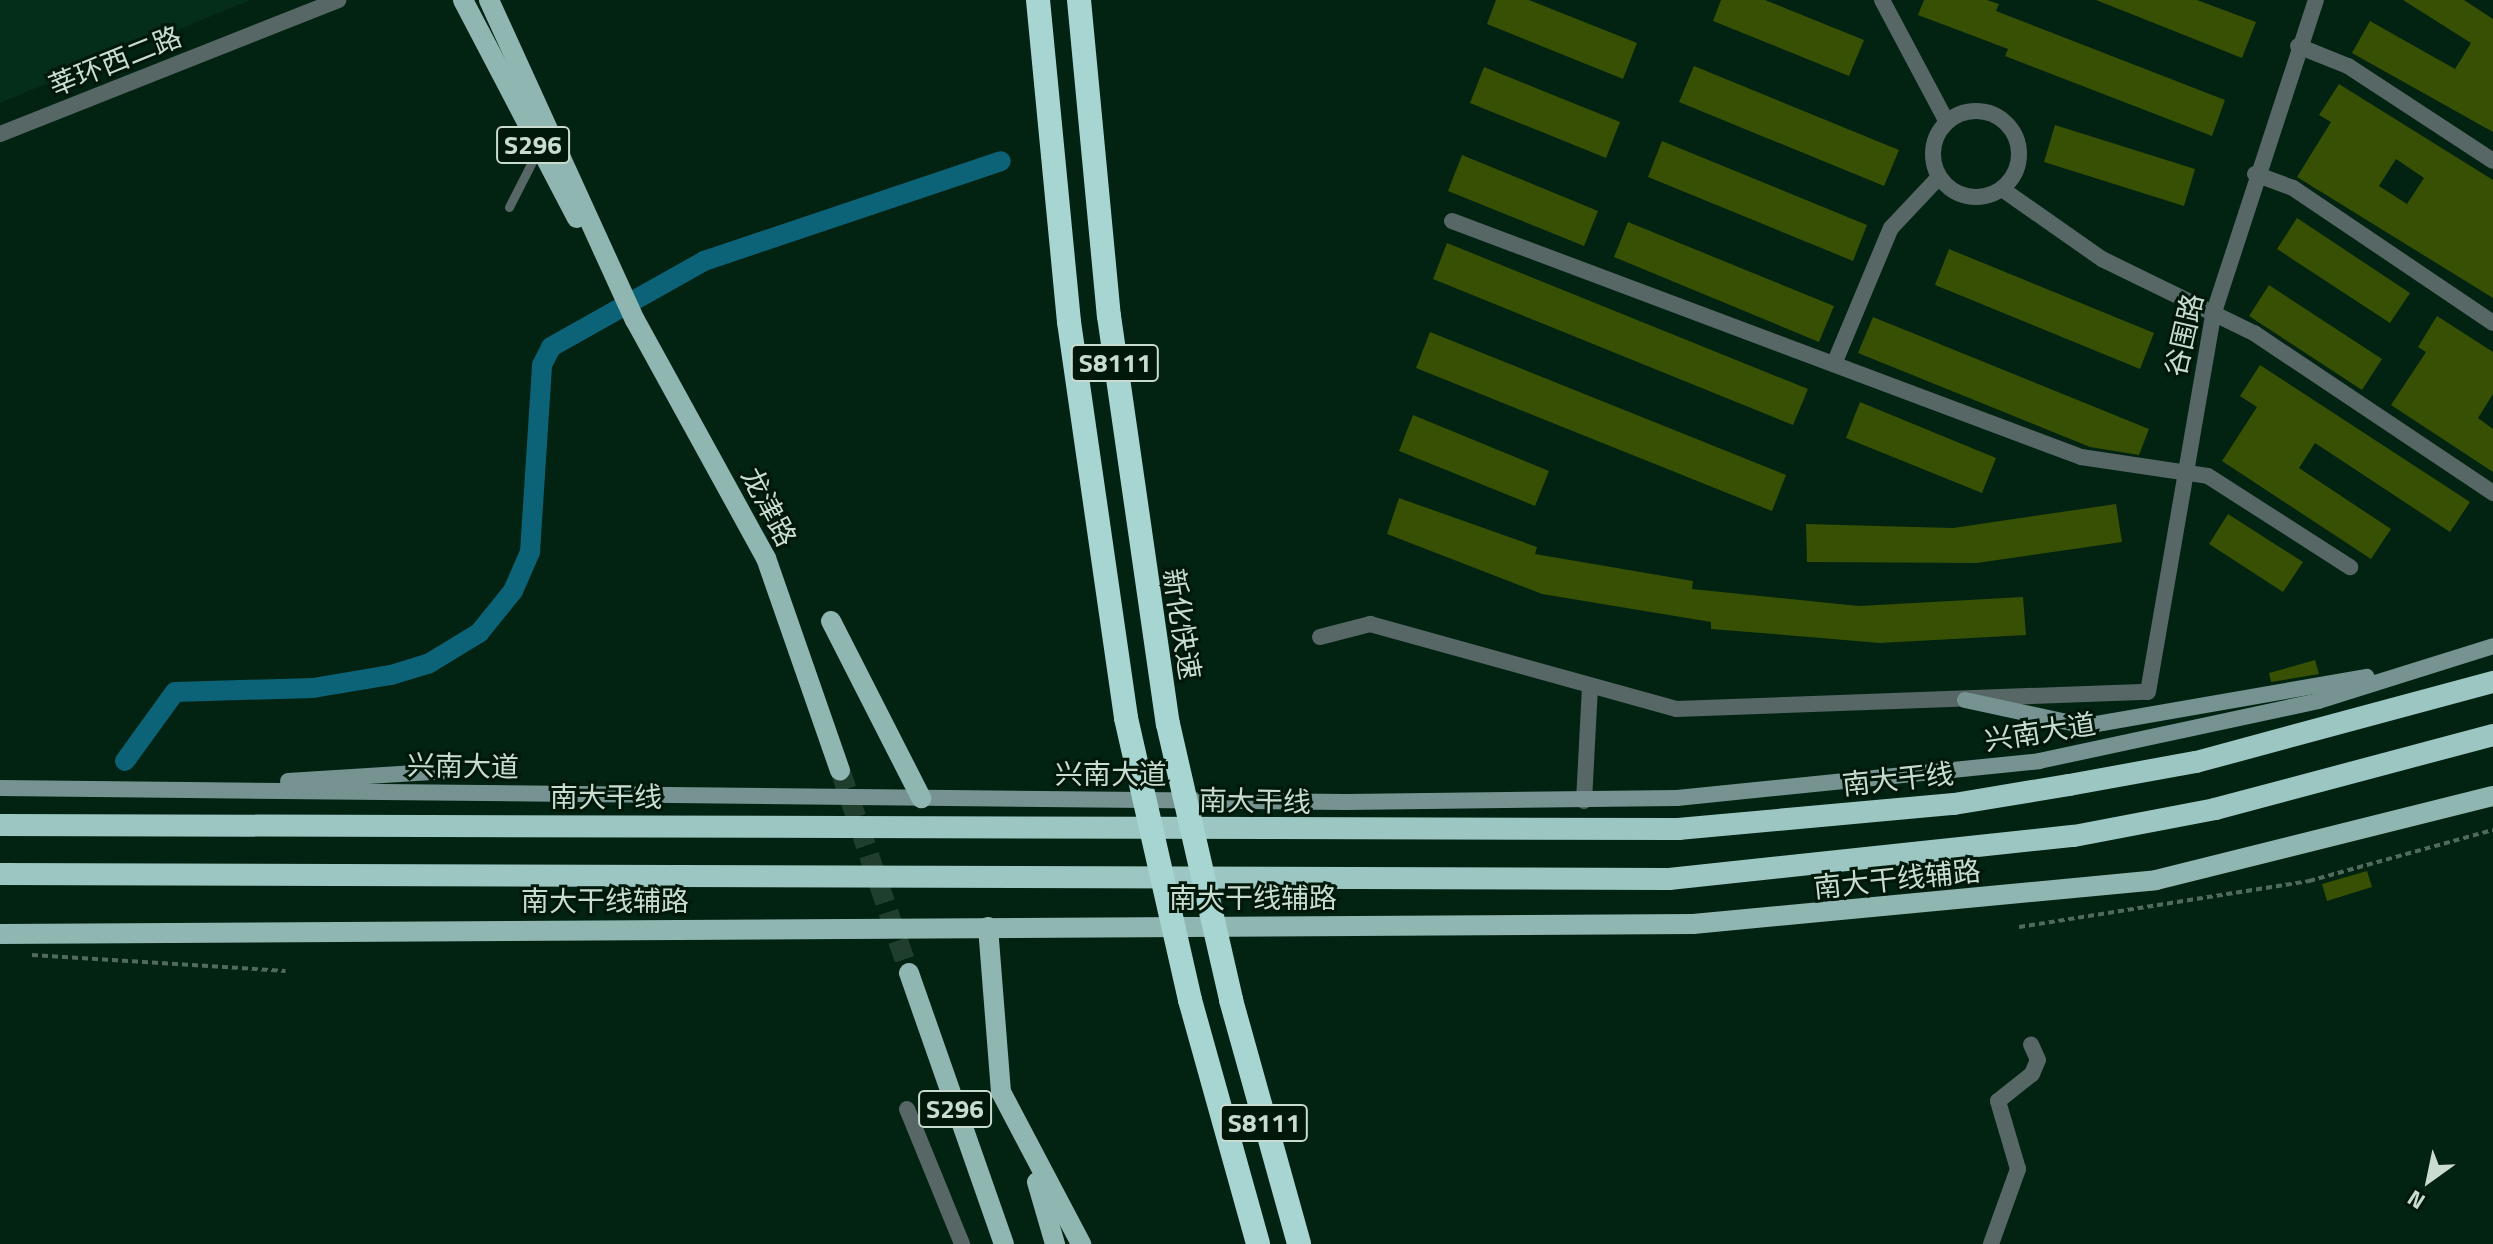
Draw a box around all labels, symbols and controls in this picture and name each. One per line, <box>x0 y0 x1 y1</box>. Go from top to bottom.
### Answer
street label: 莘环西二路 <box>44 19 186 103</box>
road number: S296 <box>495 123 571 167</box>
street label: 谷围路 <box>2158 290 2210 380</box>
road number: S8111 <box>1069 341 1161 385</box>
street label: 龙津路 <box>734 462 804 552</box>
street label: 新化快速 <box>1157 566 1207 682</box>
street label: 兴南大道 <box>1982 707 2098 757</box>
street label: 兴南大道 <box>407 748 519 784</box>
street label: 南大干线 <box>1841 756 1955 802</box>
street label: 兴南大道 <box>1055 757 1167 791</box>
street label: 南大干线 <box>550 780 662 814</box>
street label: 南大干线 <box>1199 783 1311 819</box>
street label: 南大干线辅路 <box>1812 854 1982 904</box>
street label: 南大干线辅路 <box>1169 881 1337 915</box>
street label: 南大干线辅路 <box>521 884 689 918</box>
road number: S296 <box>917 1087 993 1131</box>
road number: S8111 <box>1218 1101 1310 1145</box>
north arrow <box>2389 1140 2469 1220</box>
text: N <box>2400 1182 2432 1219</box>

